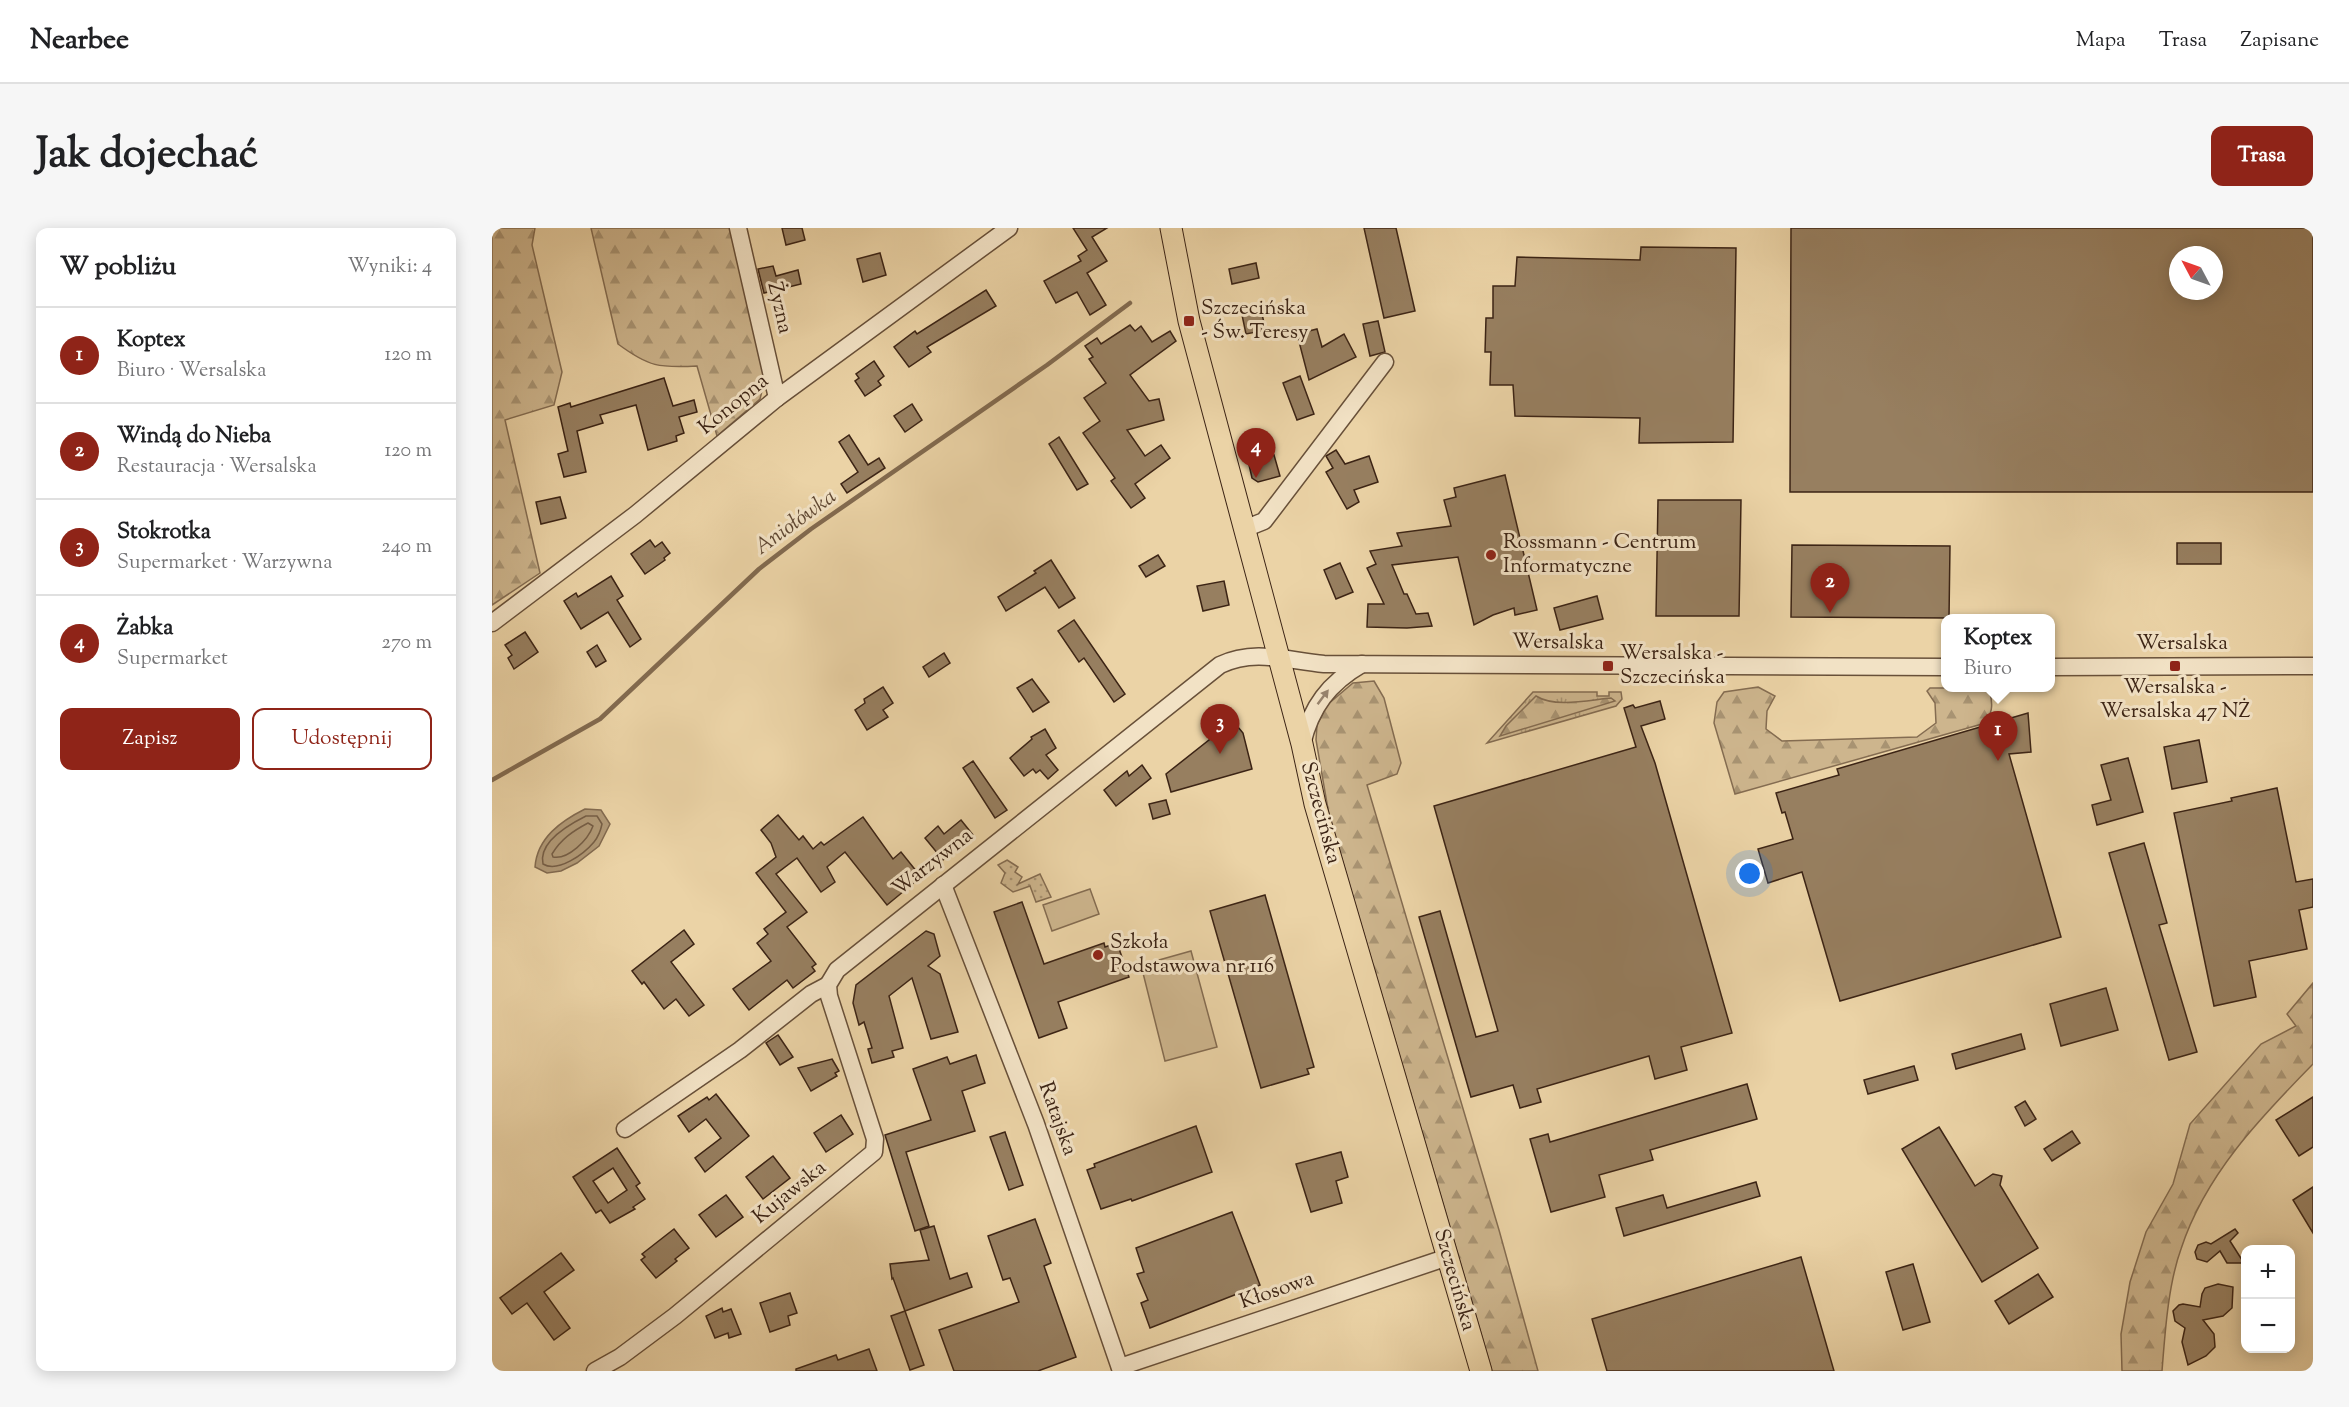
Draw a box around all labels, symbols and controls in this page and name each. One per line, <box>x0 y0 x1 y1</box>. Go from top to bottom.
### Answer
text: Nearbee <box>30 21 129 61</box>
text: Mapa <box>2076 26 2126 56</box>
text: Trasa <box>2159 26 2207 56</box>
text: Zapisane <box>2240 26 2319 56</box>
text: Jak dojechać <box>36 126 258 186</box>
button: Trasa <box>2211 126 2313 186</box>
north arrow <box>2169 246 2223 300</box>
text: W pobliżu <box>60 249 176 286</box>
text: Wyniki: 4 <box>347 253 432 282</box>
street label: Żyzna <box>759 279 800 337</box>
place label: Szczecińska - Św. Teresy <box>1201 294 1309 348</box>
marker: Szczecińska - Św. Teresy <box>1182 314 1196 328</box>
text: Koptex <box>117 325 186 357</box>
text: 1 <box>76 341 83 370</box>
text: 120 m <box>384 341 432 370</box>
text: Biuro · Wersalska <box>117 357 266 386</box>
street label: Konopna <box>692 367 776 443</box>
text: Windą do Nieba <box>117 421 271 453</box>
pin: 4 <box>1236 428 1275 478</box>
text: 2 <box>75 437 84 466</box>
text: 120 m <box>384 437 432 466</box>
text: Restauracja · Wersalska <box>117 453 317 482</box>
water label: Aniołówka <box>748 482 844 564</box>
text: Stokrotka <box>117 517 211 549</box>
place label: Rossmann - Centrum Informatyczne <box>1503 528 1696 582</box>
text: 3 <box>75 533 84 562</box>
text: 240 m <box>381 533 432 562</box>
marker: Rossmann - Centrum Informatyczne <box>1484 548 1498 562</box>
text: Supermarket · Warzywna <box>117 549 332 578</box>
pin: 2 <box>1810 564 1850 613</box>
text: Żabka <box>117 613 173 645</box>
popup <box>1941 614 2055 692</box>
text: Koptex <box>1964 623 2032 655</box>
street label: Wersalska <box>1512 627 1605 659</box>
text: 4 <box>74 629 85 658</box>
text: 270 m <box>382 629 432 658</box>
street label: Wersalska <box>2136 629 2228 659</box>
place label: Wersalska - Szczecińska <box>1620 639 1725 693</box>
text: Supermarket <box>117 645 228 674</box>
text: Biuro <box>1964 655 2012 684</box>
marker: Wersalska - Szczecińska <box>1601 659 1615 673</box>
marker: Wersalska - Wersalska 47 NŻ <box>2168 659 2182 673</box>
place label: Wersalska - Wersalska 47 NŻ <box>2100 673 2251 727</box>
one-way arrow <box>1316 689 1329 705</box>
pin: 3 <box>1200 704 1240 754</box>
button: Zapisz <box>60 708 240 770</box>
button: Udostępnij <box>252 708 432 770</box>
pin: 1 <box>1978 712 2018 761</box>
street label: Szczecińska <box>1292 758 1348 868</box>
street label: Warzywna <box>886 822 980 904</box>
your location <box>1735 859 1764 888</box>
place label: Szkoła Podstawowa nr 116 <box>1110 928 1274 982</box>
marker: Szkoła Podstawowa nr 116 <box>1091 948 1105 962</box>
street label: Ratajska <box>1030 1078 1084 1160</box>
street label: Kujawska <box>747 1154 833 1232</box>
street label: Szczecińska <box>1425 1225 1483 1335</box>
map controls <box>2241 1245 2295 1353</box>
button: + <box>2241 1245 2295 1299</box>
street label: Kłosowa <box>1236 1264 1319 1318</box>
button: − <box>2241 1299 2295 1353</box>

